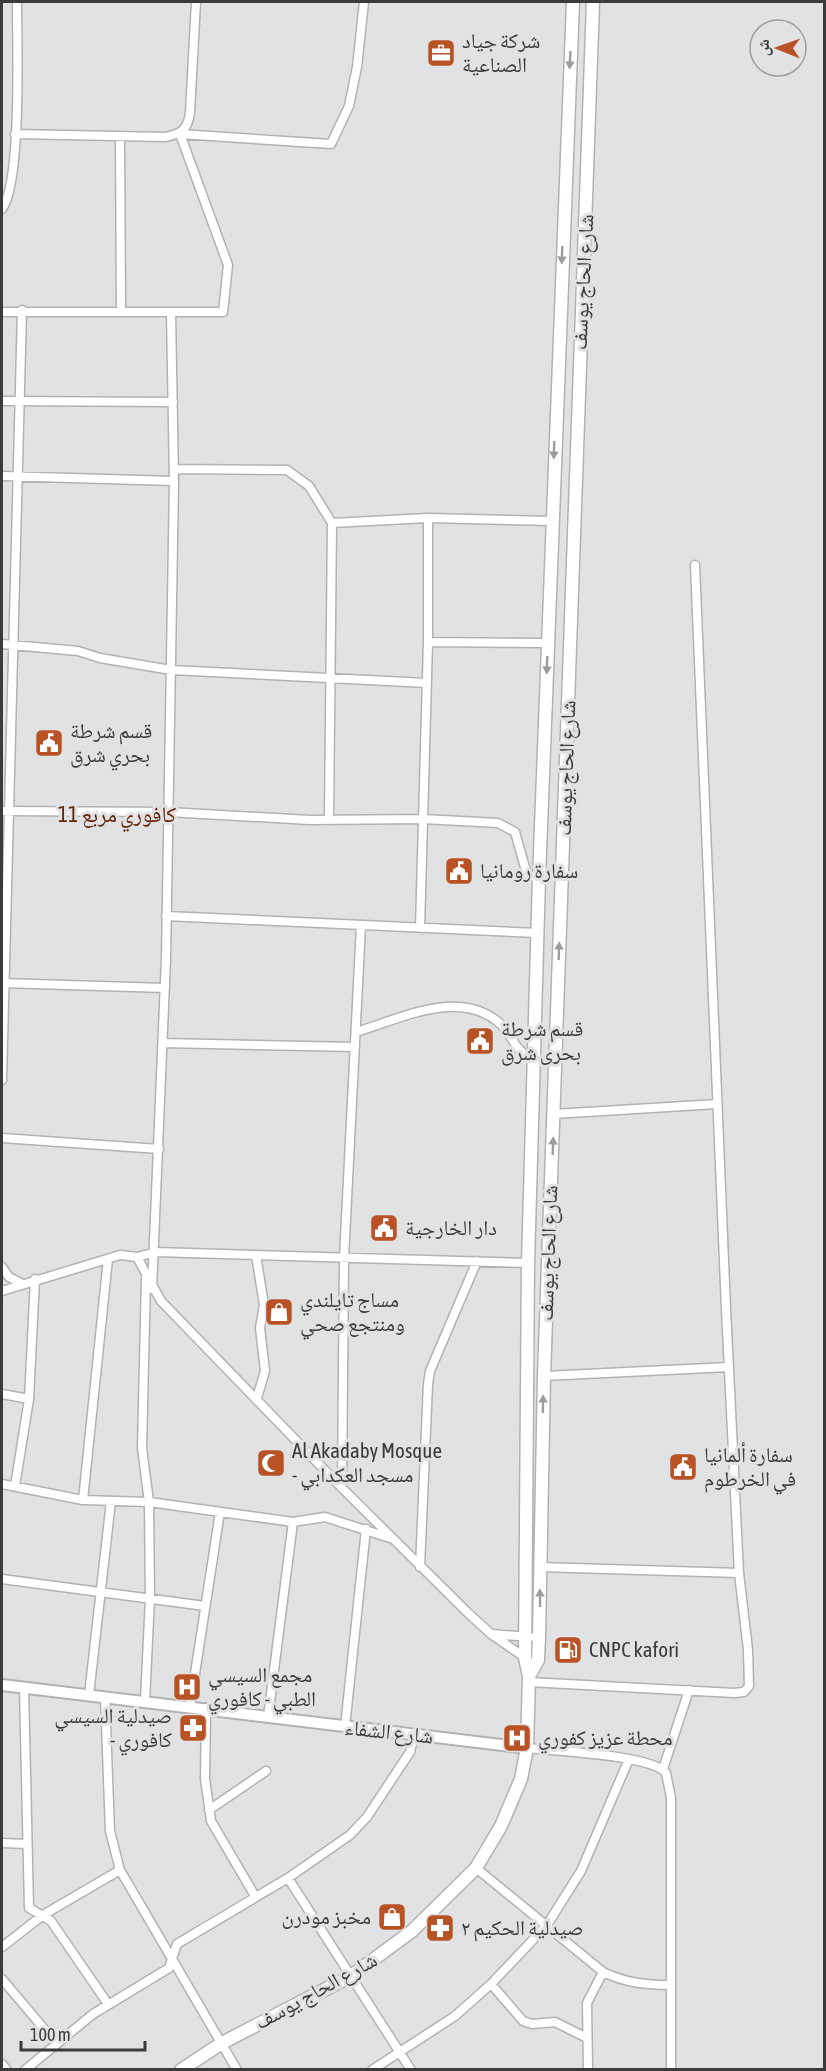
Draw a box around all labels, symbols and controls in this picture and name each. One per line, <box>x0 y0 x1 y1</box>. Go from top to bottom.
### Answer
north arrow <box>748 18 808 78</box>
place label: شركة جياد الصناعية <box>462 28 540 76</box>
office icon: شركة جياد الصناعية <box>425 37 457 69</box>
text: ش <box>754 39 773 56</box>
one-way arrow <box>566 50 575 69</box>
street label: شارع الحاج يوسف <box>566 214 600 350</box>
one-way arrow <box>557 245 567 264</box>
one-way arrow <box>550 440 559 459</box>
one-way arrow <box>542 656 551 675</box>
street label: شارع الحاج يوسف <box>551 700 581 836</box>
place label: قسم شرطة بحري شرق <box>70 718 152 771</box>
public building icon: قسم شرطة بحري شرق <box>33 727 65 759</box>
district label: كافوري مربع 11 <box>58 801 176 832</box>
public building icon: سفارة رومانيا <box>443 855 475 887</box>
place label: سفارة رومانيا <box>480 858 578 882</box>
one-way arrow <box>554 941 564 960</box>
place label: قسم شرطة بحرى شرق <box>501 1016 583 1066</box>
public building icon: قسم شرطة بحرى شرق <box>464 1025 496 1057</box>
one-way arrow <box>548 1136 557 1155</box>
street label: شارع الحاج يوسف <box>533 1185 563 1321</box>
public building icon: دار الخارجية <box>368 1212 400 1244</box>
place label: دار الخارجية <box>405 1215 497 1239</box>
place label: مساج تايلندي ومنتجع صحي <box>300 1287 405 1340</box>
shop icon: مساج تايلندي ومنتجع صحي <box>263 1296 295 1328</box>
one-way arrow <box>538 1394 548 1413</box>
place label: Al Akadaby Mosque - مسجد العكدابي <box>292 1438 442 1491</box>
place label: سفارة ألمانيا في الخرطوم <box>704 1442 796 1495</box>
mosque icon: Al Akadaby Mosque - مسجد العكدابي <box>255 1447 287 1479</box>
public building icon: سفارة ألمانيا في الخرطوم <box>667 1451 699 1483</box>
one-way arrow <box>535 1589 545 1608</box>
fuel station icon: CNPC kafori <box>552 1634 584 1666</box>
place label: CNPC kafori <box>589 1637 679 1661</box>
place label: مجمع السيسي الطبي - كافوري <box>208 1662 316 1715</box>
hospital icon: مجمع السيسي الطبي - كافوري <box>171 1671 203 1703</box>
place label: صيدلية السيسي - كافوري <box>54 1703 172 1756</box>
pharmacy icon: صيدلية السيسي - كافوري <box>177 1712 209 1744</box>
street label: شارع الشفاء <box>343 1714 435 1750</box>
hospital icon: محطة عزيز كفوري <box>501 1722 533 1754</box>
place label: محطة عزيز كفوري <box>538 1725 673 1754</box>
shop icon: مخبز مودرن <box>376 1901 408 1933</box>
place label: مخبز مودرن <box>281 1904 371 1929</box>
pharmacy icon: صيدلية الحكيم ٢ <box>424 1912 456 1944</box>
place label: صيدلية الحكيم ٢ <box>461 1915 583 1942</box>
street label: شارع الحاج يوسف <box>250 1947 382 2035</box>
scale bar <box>21 2014 146 2052</box>
text: 100 m <box>30 2024 71 2045</box>

